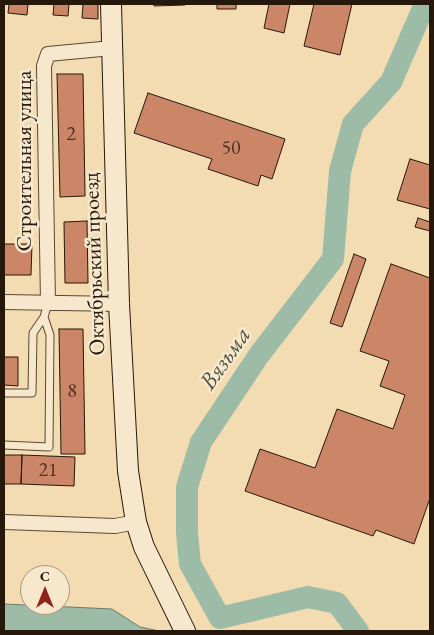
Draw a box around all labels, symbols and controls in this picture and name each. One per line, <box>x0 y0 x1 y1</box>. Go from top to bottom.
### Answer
street label: Строительная улица <box>12 70 38 252</box>
house number: 2 <box>66 123 76 147</box>
house number: 50 <box>221 137 241 161</box>
street label: Октябрьский проезд <box>79 172 111 356</box>
water label: Вязьма <box>194 322 258 396</box>
house number: 8 <box>67 380 77 404</box>
house number: 21 <box>38 459 58 483</box>
north arrow <box>20 565 70 615</box>
text: С <box>40 567 50 585</box>

